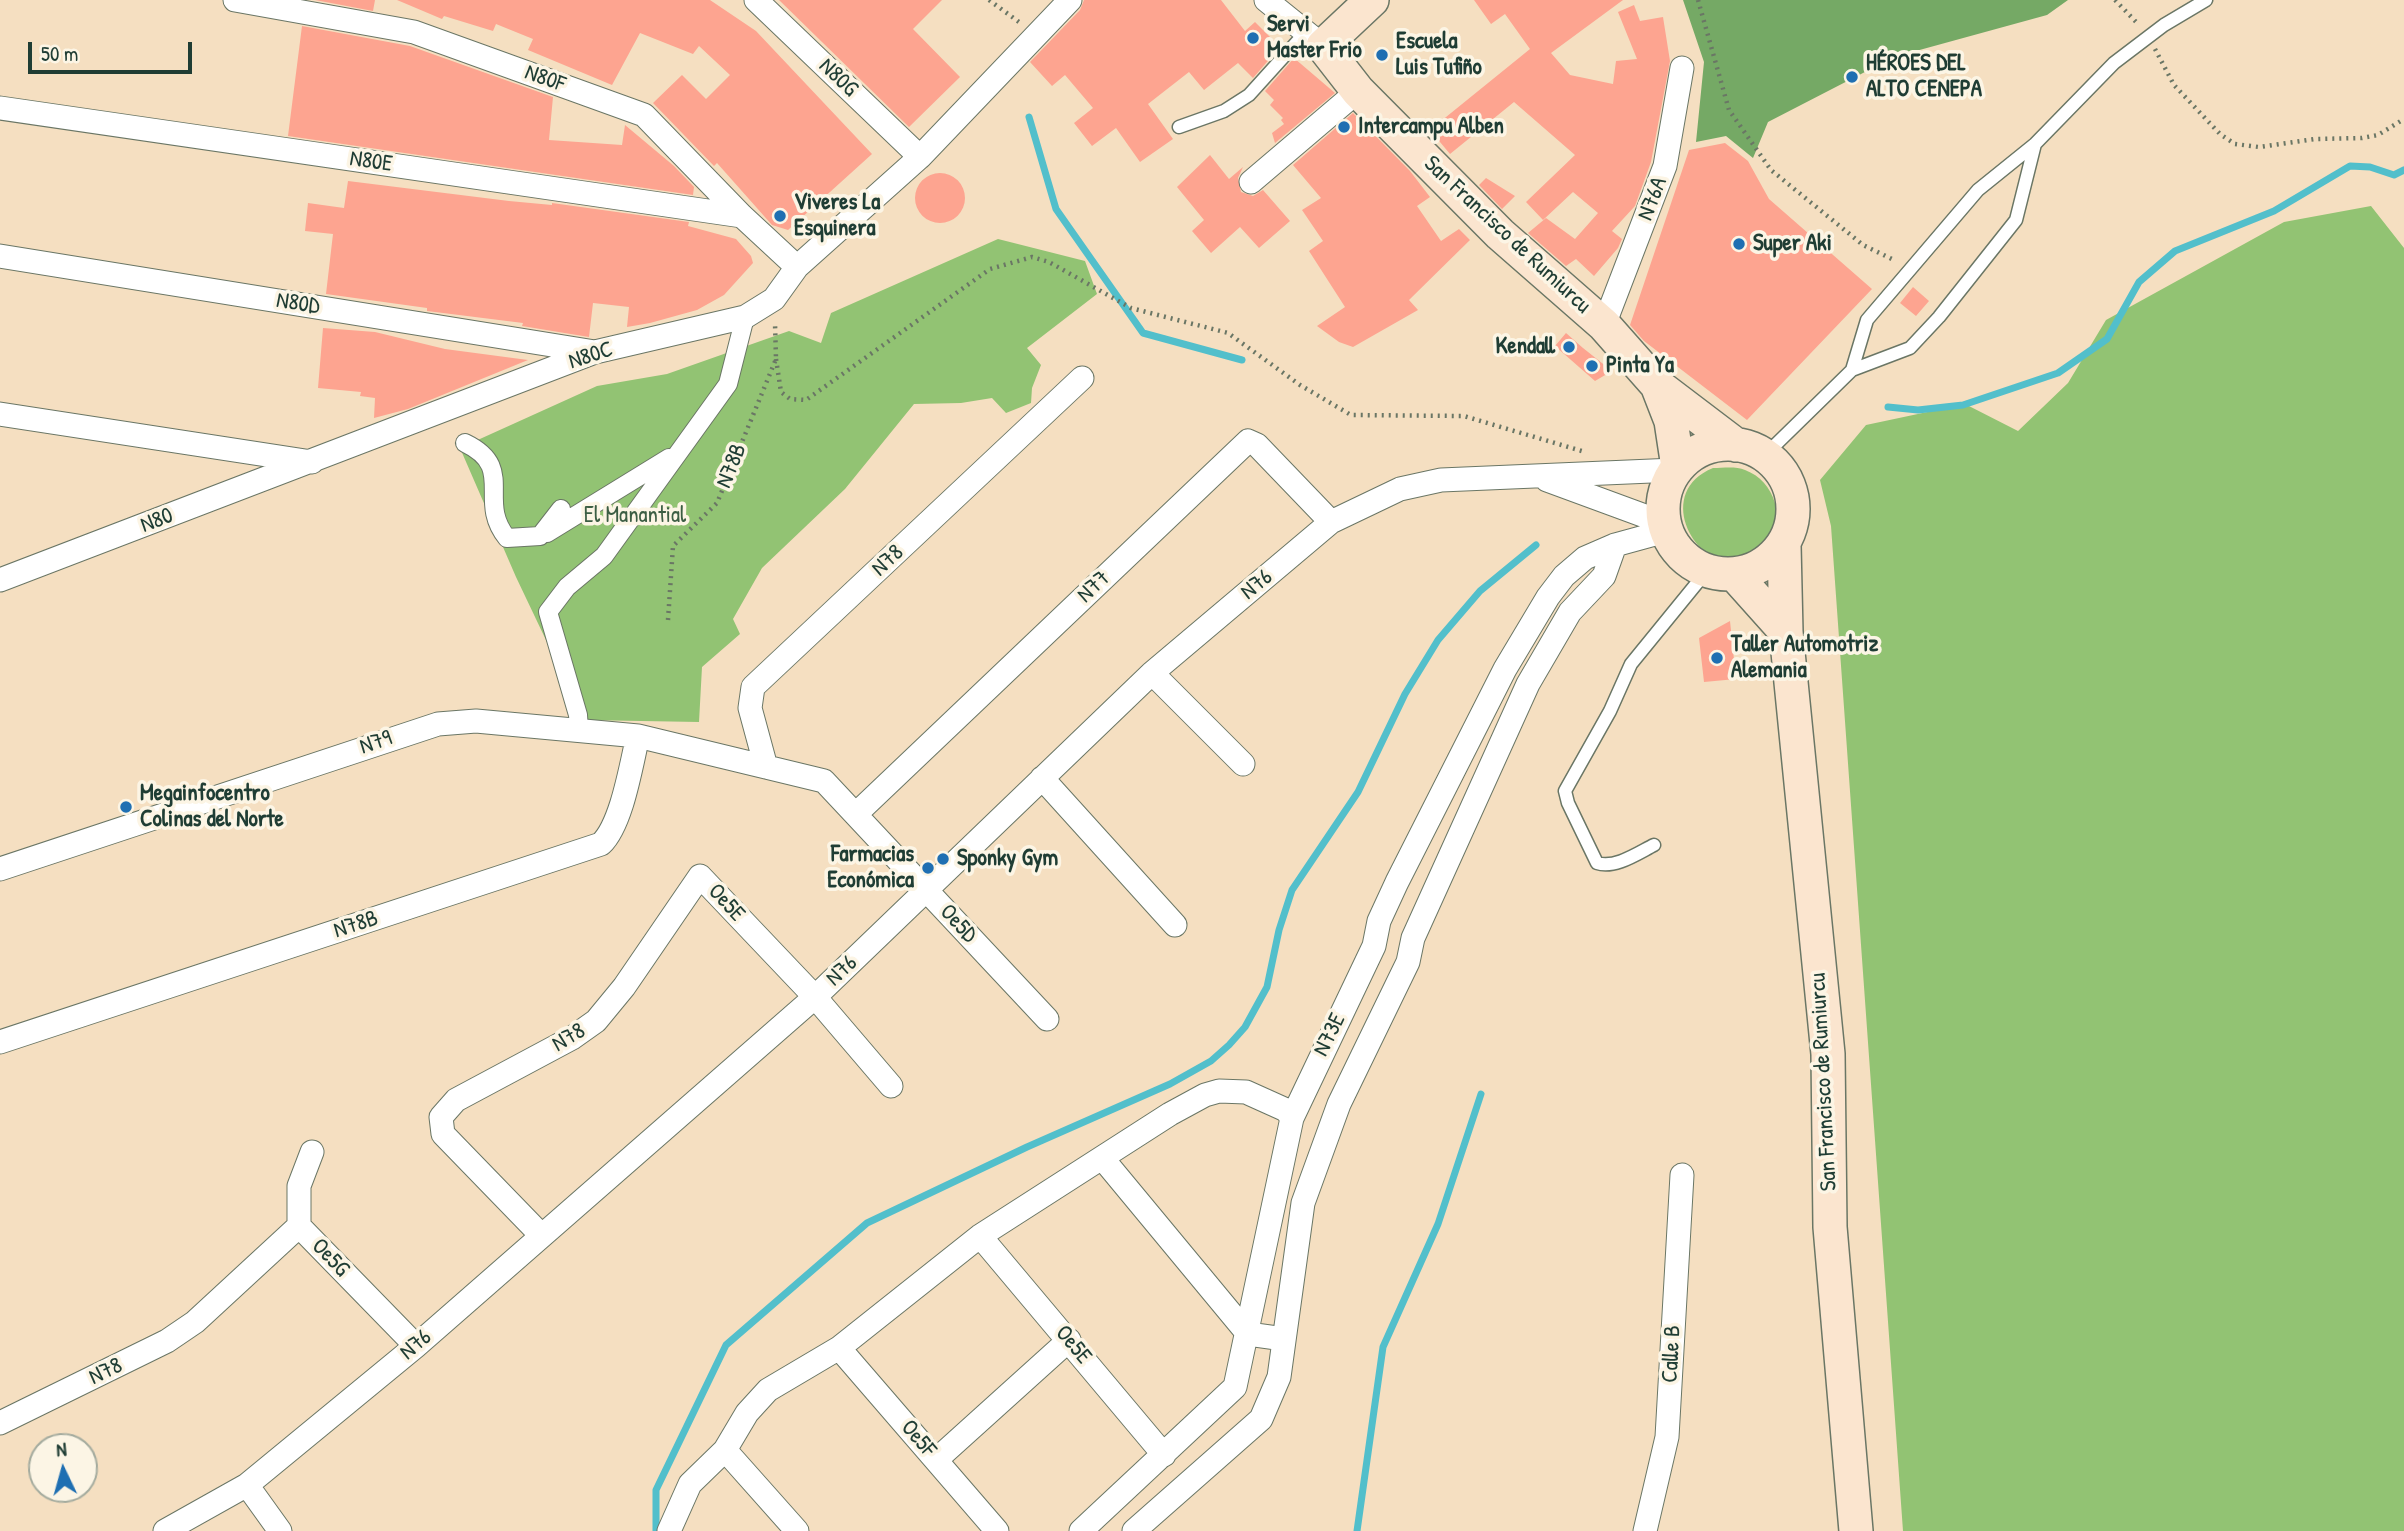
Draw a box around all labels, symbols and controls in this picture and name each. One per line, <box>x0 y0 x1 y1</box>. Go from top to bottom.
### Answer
place label: Servi Master Frio <box>1267 11 1362 65</box>
scale bar <box>32 28 196 72</box>
place label: Escuela Luis Tufiño <box>1396 28 1482 82</box>
marker: Servi Master Frio <box>1245 30 1261 46</box>
text: 50 m <box>41 39 78 68</box>
marker: Escuela Luis Tufiño <box>1374 47 1390 63</box>
place label: HÉROES DEL ALTO CENEPA <box>1866 50 1982 104</box>
street label: N80G <box>813 53 863 103</box>
street label: N80F <box>521 59 569 99</box>
marker: HÉROES DEL ALTO CENEPA <box>1844 69 1860 85</box>
place label: Intercampu Alben <box>1358 113 1504 141</box>
marker: Intercampu Alben <box>1336 119 1352 135</box>
street label: N80E <box>348 145 394 179</box>
street label: San Francisco de Rumiurcu <box>1418 150 1596 320</box>
street label: N76A <box>1632 174 1674 224</box>
place label: Viveres La Esquinera <box>794 189 880 243</box>
marker: Viveres La Esquinera <box>772 208 788 224</box>
place label: Super Aki <box>1753 230 1832 258</box>
marker: Super Aki <box>1731 236 1747 252</box>
street label: N80D <box>274 287 322 321</box>
place label: Kendall <box>1496 333 1555 361</box>
street label: N80C <box>565 336 617 376</box>
marker: Kendall <box>1561 339 1577 355</box>
place label: Pinta Ya <box>1606 352 1674 380</box>
marker: Pinta Ya <box>1584 358 1600 374</box>
street label: N78B <box>711 440 753 492</box>
street label: N80 <box>137 502 177 540</box>
park label: El Manantial <box>584 502 686 530</box>
street label: N78 <box>866 539 910 583</box>
street label: N76 <box>1236 564 1278 606</box>
street label: N77 <box>1072 565 1116 609</box>
place label: Taller Automotriz Alemania <box>1731 631 1878 685</box>
marker: Taller Automotriz Alemania <box>1709 650 1725 666</box>
street label: N79 <box>356 725 396 761</box>
place label: Megainfocentro Colinas del Norte <box>140 780 284 834</box>
marker: Megainfocentro Colinas del Norte <box>118 799 134 815</box>
place label: Farmacias Económica <box>827 841 914 895</box>
place label: Sponky Gym <box>957 845 1058 873</box>
marker: Sponky Gym <box>935 851 951 867</box>
marker: Farmacias Económica <box>920 860 936 876</box>
street label: Oe5E <box>702 878 750 928</box>
street label: Oe5D <box>933 899 983 949</box>
street label: N78B <box>330 905 382 945</box>
street label: N76 <box>821 950 863 992</box>
street label: San Francisco de Rumiurcu <box>1804 972 1844 1192</box>
street label: N73E <box>1308 1009 1352 1061</box>
street label: N78 <box>548 1018 590 1058</box>
street label: Oe5G <box>305 1233 355 1283</box>
street label: Oe5E <box>1049 1320 1097 1370</box>
street label: N76 <box>395 1324 437 1366</box>
street label: Calle B <box>1657 1324 1687 1384</box>
street label: N78 <box>85 1352 127 1392</box>
street label: Oe5F <box>894 1415 942 1463</box>
north arrow <box>28 1433 98 1503</box>
text: N <box>55 1436 68 1462</box>

